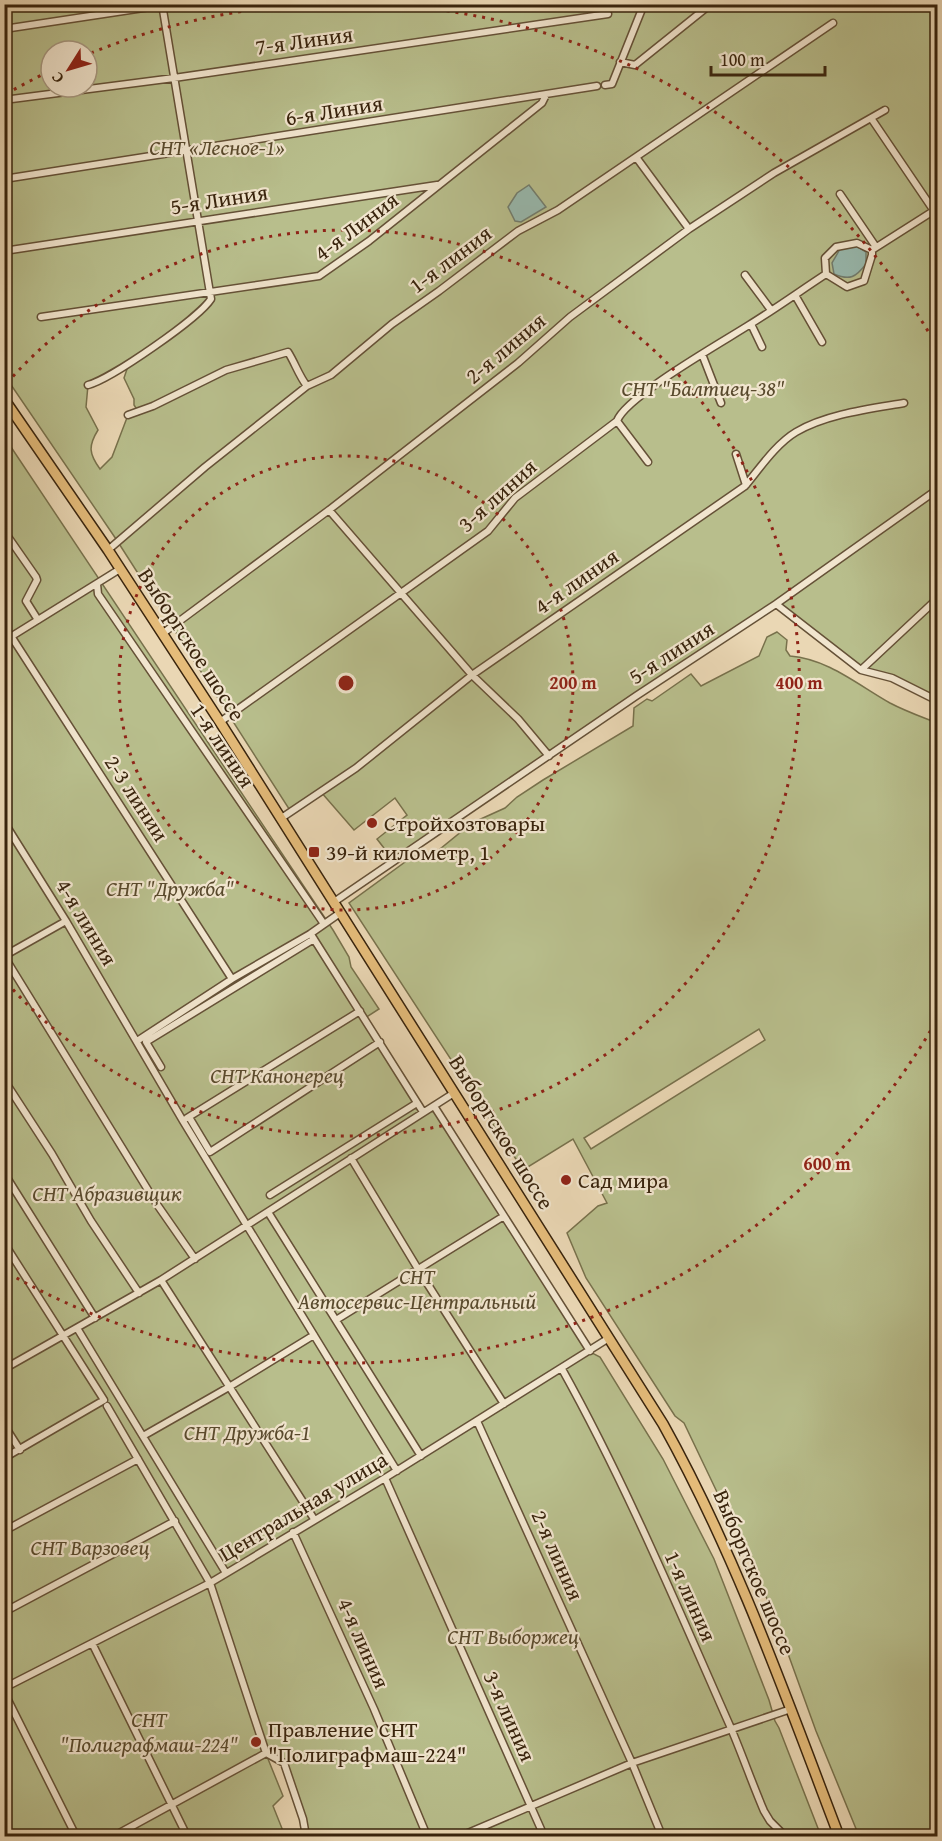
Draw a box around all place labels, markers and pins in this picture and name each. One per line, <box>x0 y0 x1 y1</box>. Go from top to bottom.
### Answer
centre of rings <box>336 673 356 693</box>
place label: Стройхозтовары <box>384 807 545 839</box>
marker: Стройхозтовары <box>365 816 379 830</box>
place label: 39-й километр, 1 <box>326 836 490 868</box>
marker: 39-й километр, 1 <box>307 845 321 859</box>
place label: Сад мира <box>578 1164 669 1196</box>
marker: Сад мира <box>559 1173 573 1187</box>
place label: Правление СНТ "Полиграфмаш-224" <box>268 1713 467 1770</box>
marker: Правление СНТ "Полиграфмаш-224" <box>249 1735 263 1749</box>

